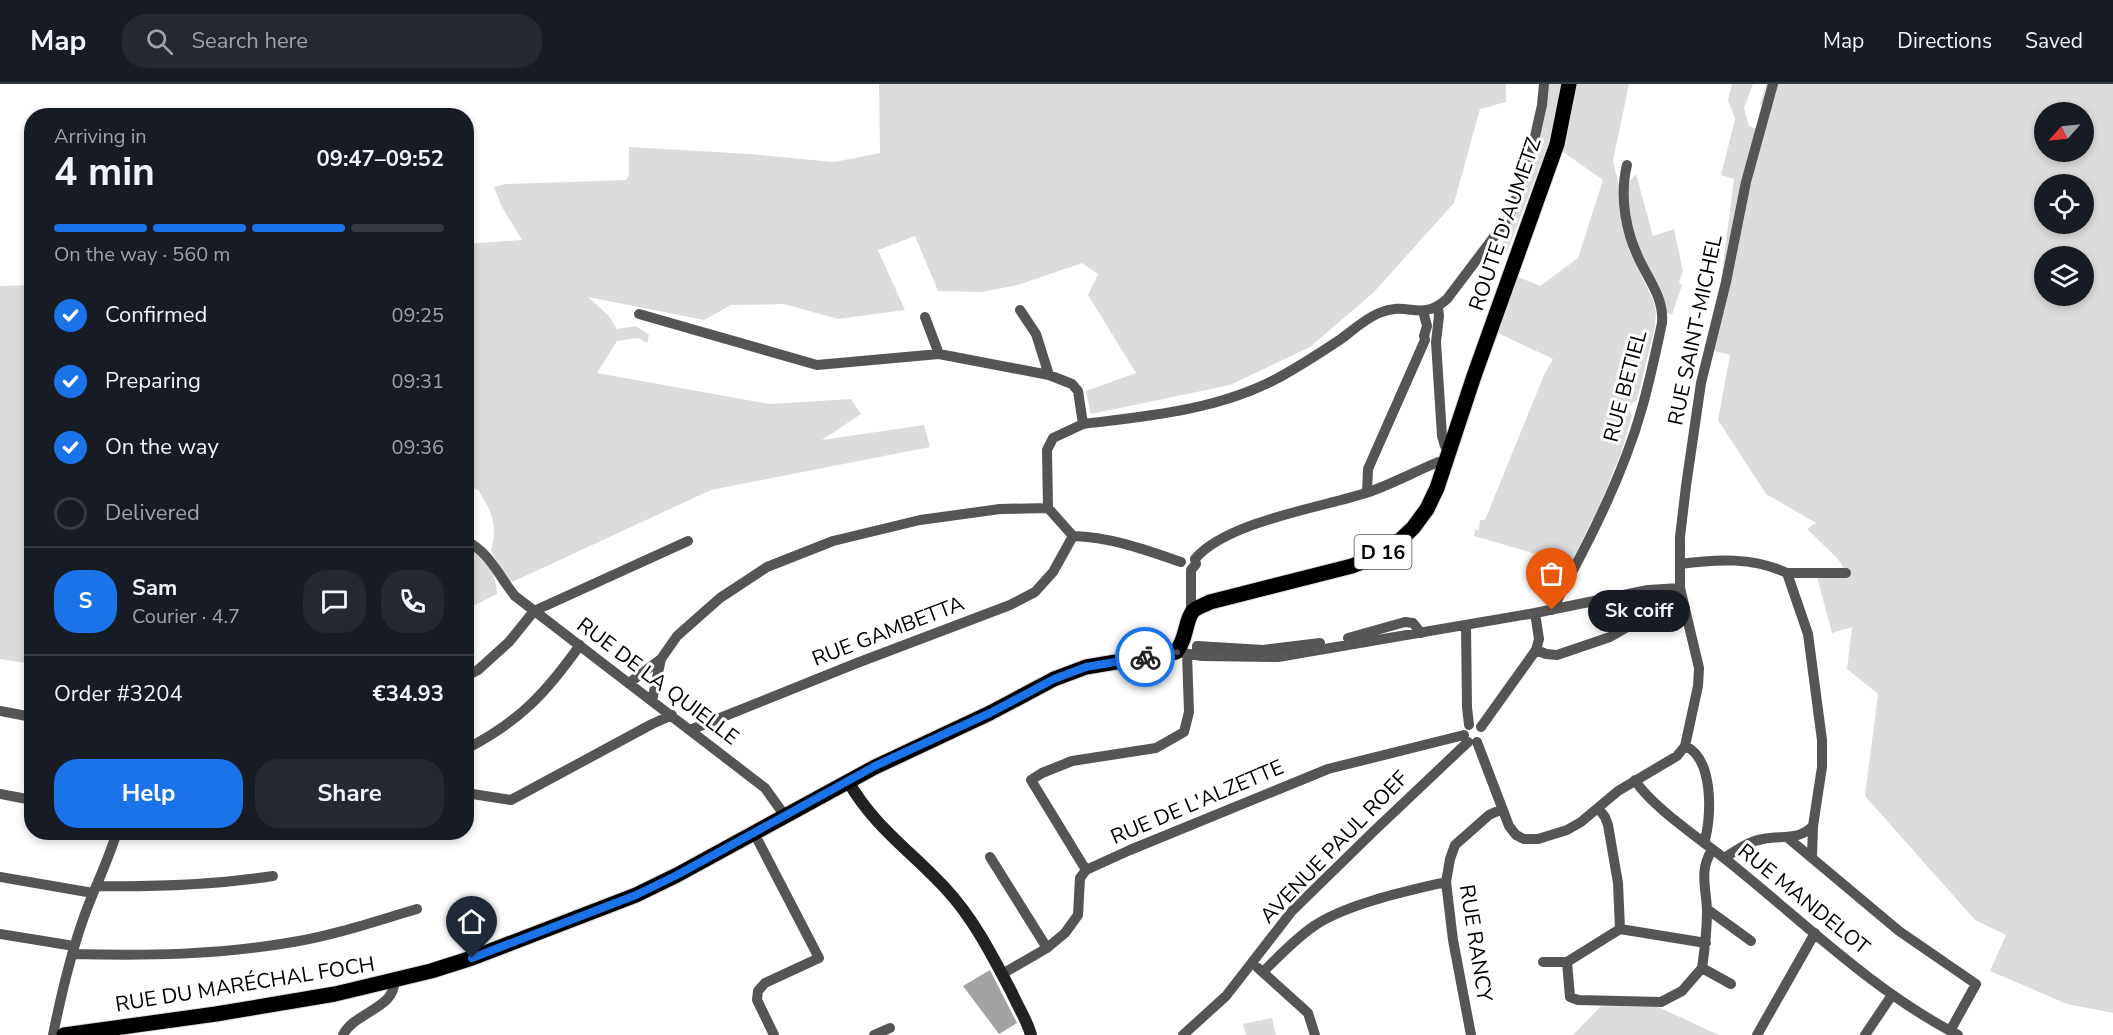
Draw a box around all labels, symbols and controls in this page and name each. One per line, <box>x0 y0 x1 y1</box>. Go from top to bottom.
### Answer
search box <box>122 14 542 68</box>
text: Map <box>30 22 86 60</box>
icon: search <box>143 25 176 58</box>
text: Search here <box>191 26 308 56</box>
text: Map <box>1823 27 1864 55</box>
text: Directions <box>1897 27 1992 55</box>
text: Saved <box>2025 27 2083 55</box>
north arrow <box>2034 102 2094 162</box>
map controls <box>2034 102 2094 306</box>
text: Arriving in <box>54 123 147 150</box>
street label: ROUTE D'AUMETZ <box>1462 134 1548 314</box>
text: 09:47–09:52 <box>316 144 444 174</box>
text: 4 min <box>54 146 155 199</box>
button: locate <box>2034 174 2094 234</box>
street label: RUE SAINT-MICHEL <box>1661 232 1729 428</box>
text: On the way · 560 m <box>54 241 230 268</box>
button: layers <box>2034 246 2094 306</box>
icon: check <box>54 299 87 332</box>
text: Confirmed <box>105 300 207 330</box>
text: 09:25 <box>391 302 444 329</box>
street label: RUE BETIEL <box>1597 326 1654 445</box>
icon: check <box>54 365 87 398</box>
text: Preparing <box>105 366 201 396</box>
text: 09:31 <box>391 368 444 395</box>
icon: check <box>54 431 87 464</box>
text: On the way <box>105 432 219 462</box>
text: 09:36 <box>391 434 444 461</box>
text: Delivered <box>105 498 200 528</box>
road number: D 16 <box>1354 535 1412 569</box>
pin <box>1526 548 1577 610</box>
icon: bag <box>1535 557 1568 590</box>
button: chat <box>303 570 366 633</box>
button: phone <box>381 570 444 633</box>
text: Sam <box>132 573 177 603</box>
text: S <box>79 586 92 616</box>
street label: RUE GAMBETTA <box>808 589 968 673</box>
callout: Sk coiff <box>1588 589 1690 631</box>
text: Sk coiff <box>1605 597 1673 624</box>
text: Courier · 4.7 <box>132 603 240 630</box>
street label: RUE DE LA QUIELLE <box>571 611 745 751</box>
courier <box>1115 627 1175 687</box>
icon: bike <box>1129 641 1162 674</box>
text: Order #3204 <box>54 679 183 709</box>
text: €34.93 <box>373 679 444 709</box>
street label: RUE DE L'ALZETTE <box>1106 753 1288 851</box>
button: Help <box>54 759 243 828</box>
button: Share <box>255 759 444 828</box>
street label: AVENUE PAUL ROEF <box>1254 765 1414 929</box>
street label: RUE MANDELOT <box>1732 837 1876 961</box>
street label: RUE RANCY <box>1453 883 1499 1004</box>
pin <box>446 896 497 958</box>
icon: home <box>455 905 488 938</box>
street label: RUE DU MARÉCHAL FOCH <box>113 950 377 1018</box>

